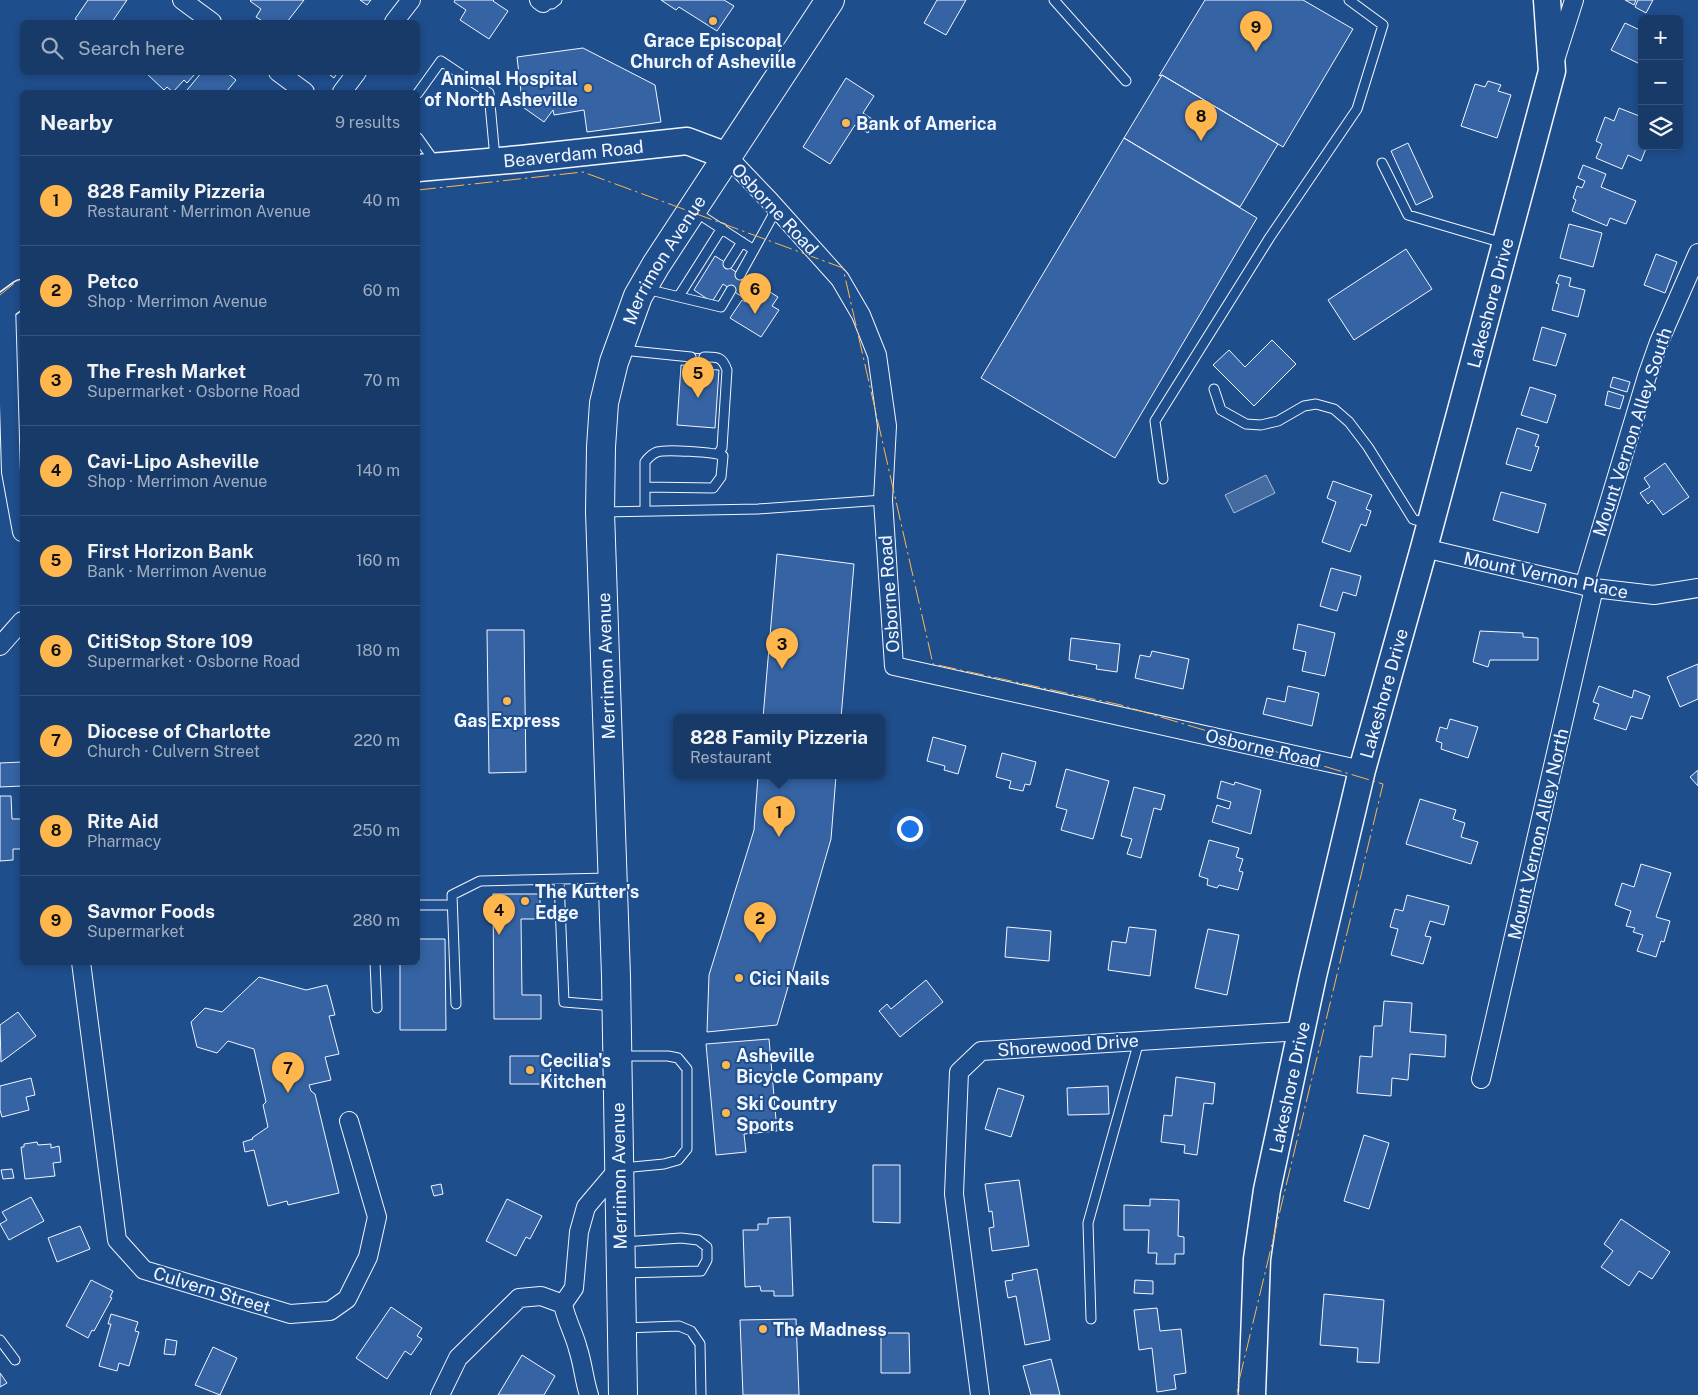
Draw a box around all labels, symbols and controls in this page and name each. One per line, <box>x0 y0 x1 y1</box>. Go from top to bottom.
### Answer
pin: 9 <box>1240 11 1272 52</box>
marker: Grace Episcopal Church of Asheville <box>707 15 719 27</box>
map controls <box>1638 15 1683 150</box>
button: + <box>1638 15 1683 60</box>
search box <box>20 20 420 75</box>
place label: Grace Episcopal Church of Asheville <box>630 30 796 72</box>
icon: search <box>38 34 66 62</box>
text: Search here <box>78 37 185 59</box>
button: − <box>1638 60 1683 105</box>
place label: Animal Hospital of North Asheville <box>424 68 578 110</box>
marker: Animal Hospital of North Asheville <box>582 82 594 94</box>
pin: 8 <box>1185 100 1217 141</box>
button: layers <box>1638 105 1683 150</box>
text: Nearby <box>40 110 113 135</box>
text: 9 results <box>335 113 400 132</box>
place label: Bank of America <box>856 113 997 134</box>
marker: Bank of America <box>840 117 852 129</box>
street label: Beaverdam Road <box>502 135 645 171</box>
street label: Osborne Road <box>727 159 823 259</box>
text: 828 Family Pizzeria <box>87 180 265 202</box>
text: 1 <box>53 191 59 210</box>
text: 40 m <box>362 191 400 210</box>
street label: Merrimon Avenue <box>618 191 710 327</box>
text: Restaurant · Merrimon Avenue <box>87 202 311 221</box>
street label: Lakeshore Drive <box>1462 235 1517 370</box>
text: Petco <box>87 270 139 292</box>
pin: 6 <box>739 273 771 314</box>
text: 2 <box>51 281 61 300</box>
text: 60 m <box>363 281 400 300</box>
text: Shop · Merrimon Avenue <box>87 292 267 311</box>
street label: Mount Vernon Alley South <box>1588 325 1676 539</box>
pin: 5 <box>682 357 714 398</box>
text: The Fresh Market <box>87 360 246 382</box>
text: 3 <box>51 371 61 390</box>
text: 70 m <box>363 371 400 390</box>
text: Supermarket · Osborne Road <box>87 382 300 401</box>
text: Cavi-Lipo Asheville <box>87 450 259 472</box>
text: 4 <box>51 461 61 480</box>
text: 140 m <box>356 461 400 480</box>
text: Shop · Merrimon Avenue <box>87 472 267 491</box>
street label: Osborne Road <box>874 535 904 653</box>
text: First Horizon Bank <box>87 540 254 562</box>
street label: Mount Vernon Place <box>1462 547 1630 603</box>
text: 5 <box>51 551 61 570</box>
text: 160 m <box>356 551 400 570</box>
text: Bank · Merrimon Avenue <box>87 562 267 581</box>
street label: Merrimon Avenue <box>593 592 619 740</box>
street label: Lakeshore Drive <box>1355 626 1412 761</box>
pin: 3 <box>766 628 798 669</box>
text: CitiStop Store 109 <box>87 630 253 652</box>
text: 6 <box>51 641 61 660</box>
text: 180 m <box>356 641 400 660</box>
text: Supermarket · Osborne Road <box>87 652 300 671</box>
marker: Gas Express <box>501 695 513 707</box>
place label: Gas Express <box>454 710 560 731</box>
popup <box>673 714 885 779</box>
text: Diocese of Charlotte <box>87 720 271 742</box>
street label: Osborne Road <box>1203 725 1323 771</box>
text: 828 Family Pizzeria <box>690 726 868 748</box>
street label: Mount Vernon Alley North <box>1503 726 1573 942</box>
text: 7 <box>51 731 61 750</box>
text: 220 m <box>353 731 400 750</box>
text: Church · Culvern Street <box>87 742 260 761</box>
text: Restaurant <box>690 748 772 767</box>
pin: 1 <box>763 796 795 837</box>
text: Rite Aid <box>87 810 158 832</box>
your location <box>897 816 923 842</box>
text: 8 <box>51 821 61 840</box>
text: 250 m <box>353 821 400 840</box>
text: Pharmacy <box>87 832 161 851</box>
place label: The Kutter's Edge <box>535 881 639 923</box>
pin: 4 <box>483 894 515 935</box>
marker: The Kutter's Edge <box>519 895 531 907</box>
text: Savmor Foods <box>87 900 215 922</box>
pin: 2 <box>744 902 776 943</box>
text: 9 <box>51 911 61 930</box>
text: 280 m <box>353 911 400 930</box>
text: Supermarket <box>87 922 184 941</box>
place label: Cici Nails <box>749 968 830 989</box>
marker: Cici Nails <box>733 972 745 984</box>
street label: Lakeshore Drive <box>1265 1019 1313 1155</box>
street label: Shorewood Drive <box>996 1030 1140 1060</box>
place label: Asheville Bicycle Company <box>736 1045 883 1087</box>
place label: Cecilia's Kitchen <box>540 1050 611 1092</box>
pin: 7 <box>272 1052 304 1093</box>
marker: Asheville Bicycle Company <box>720 1059 732 1071</box>
marker: Cecilia's Kitchen <box>524 1064 536 1076</box>
place label: Ski Country Sports <box>736 1093 837 1135</box>
street label: Merrimon Avenue <box>607 1102 631 1250</box>
marker: Ski Country Sports <box>720 1107 732 1119</box>
street label: Culvern Street <box>151 1262 273 1318</box>
place label: The Madness <box>773 1319 887 1340</box>
marker: The Madness <box>757 1323 769 1335</box>

